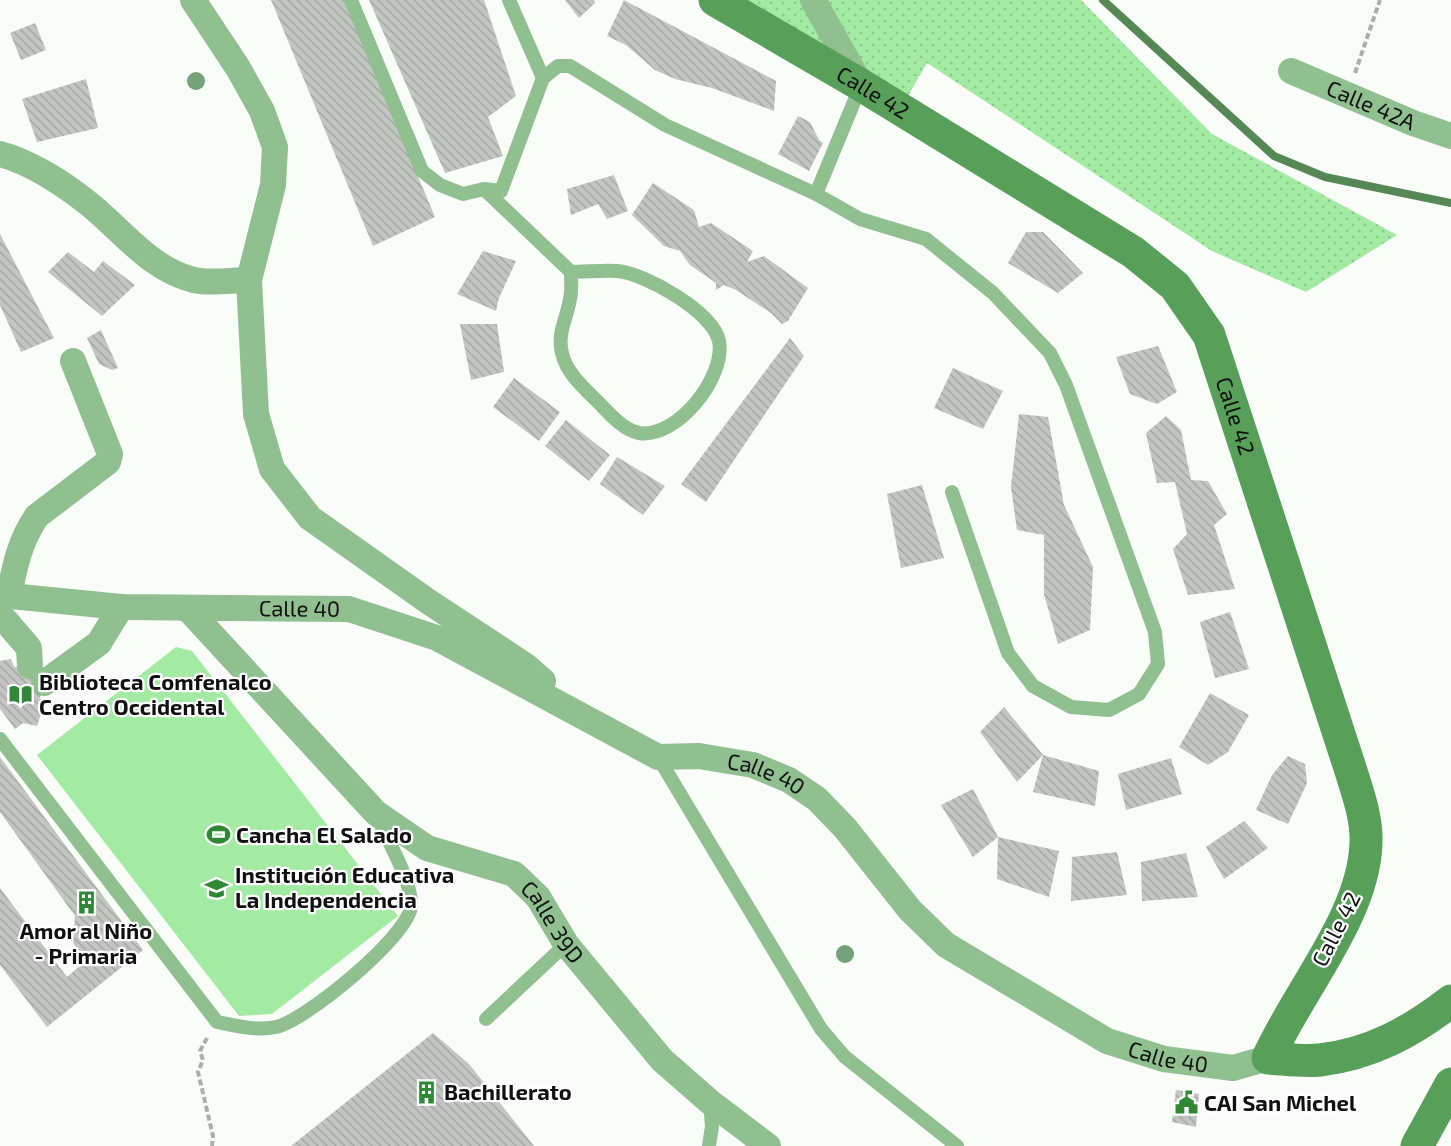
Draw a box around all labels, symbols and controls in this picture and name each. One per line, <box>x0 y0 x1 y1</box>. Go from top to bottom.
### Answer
street label: Calle 42 <box>832 60 915 124</box>
street label: Calle 42A <box>1323 74 1420 135</box>
street label: Calle 42 <box>1212 373 1261 458</box>
street label: Calle 40 <box>259 594 340 621</box>
place label: Biblioteca Comfenalco Centro Occidental <box>39 668 272 719</box>
library icon: Biblioteca Comfenalco Centro Occidental <box>8 682 34 708</box>
street label: Calle 40 <box>726 747 811 799</box>
place label: Cancha El Salado <box>236 821 412 847</box>
sports icon: Cancha El Salado <box>205 822 231 848</box>
place label: Institución Educativa La Independencia <box>235 861 454 912</box>
street label: Calle 39D <box>517 874 590 968</box>
school or university icon: Institución Educativa La Independencia <box>204 875 230 901</box>
street label: Calle 42 <box>1305 887 1365 970</box>
building icon: Amor al Niño - Primaria <box>73 889 99 915</box>
place label: Amor al Niño - Primaria <box>20 917 152 968</box>
street label: Calle 40 <box>1125 1035 1210 1077</box>
place label: Bachillerato <box>444 1078 572 1104</box>
building icon: Bachillerato <box>413 1079 439 1105</box>
place label: CAI San Michel <box>1204 1089 1357 1115</box>
public building icon: CAI San Michel <box>1173 1090 1199 1116</box>

